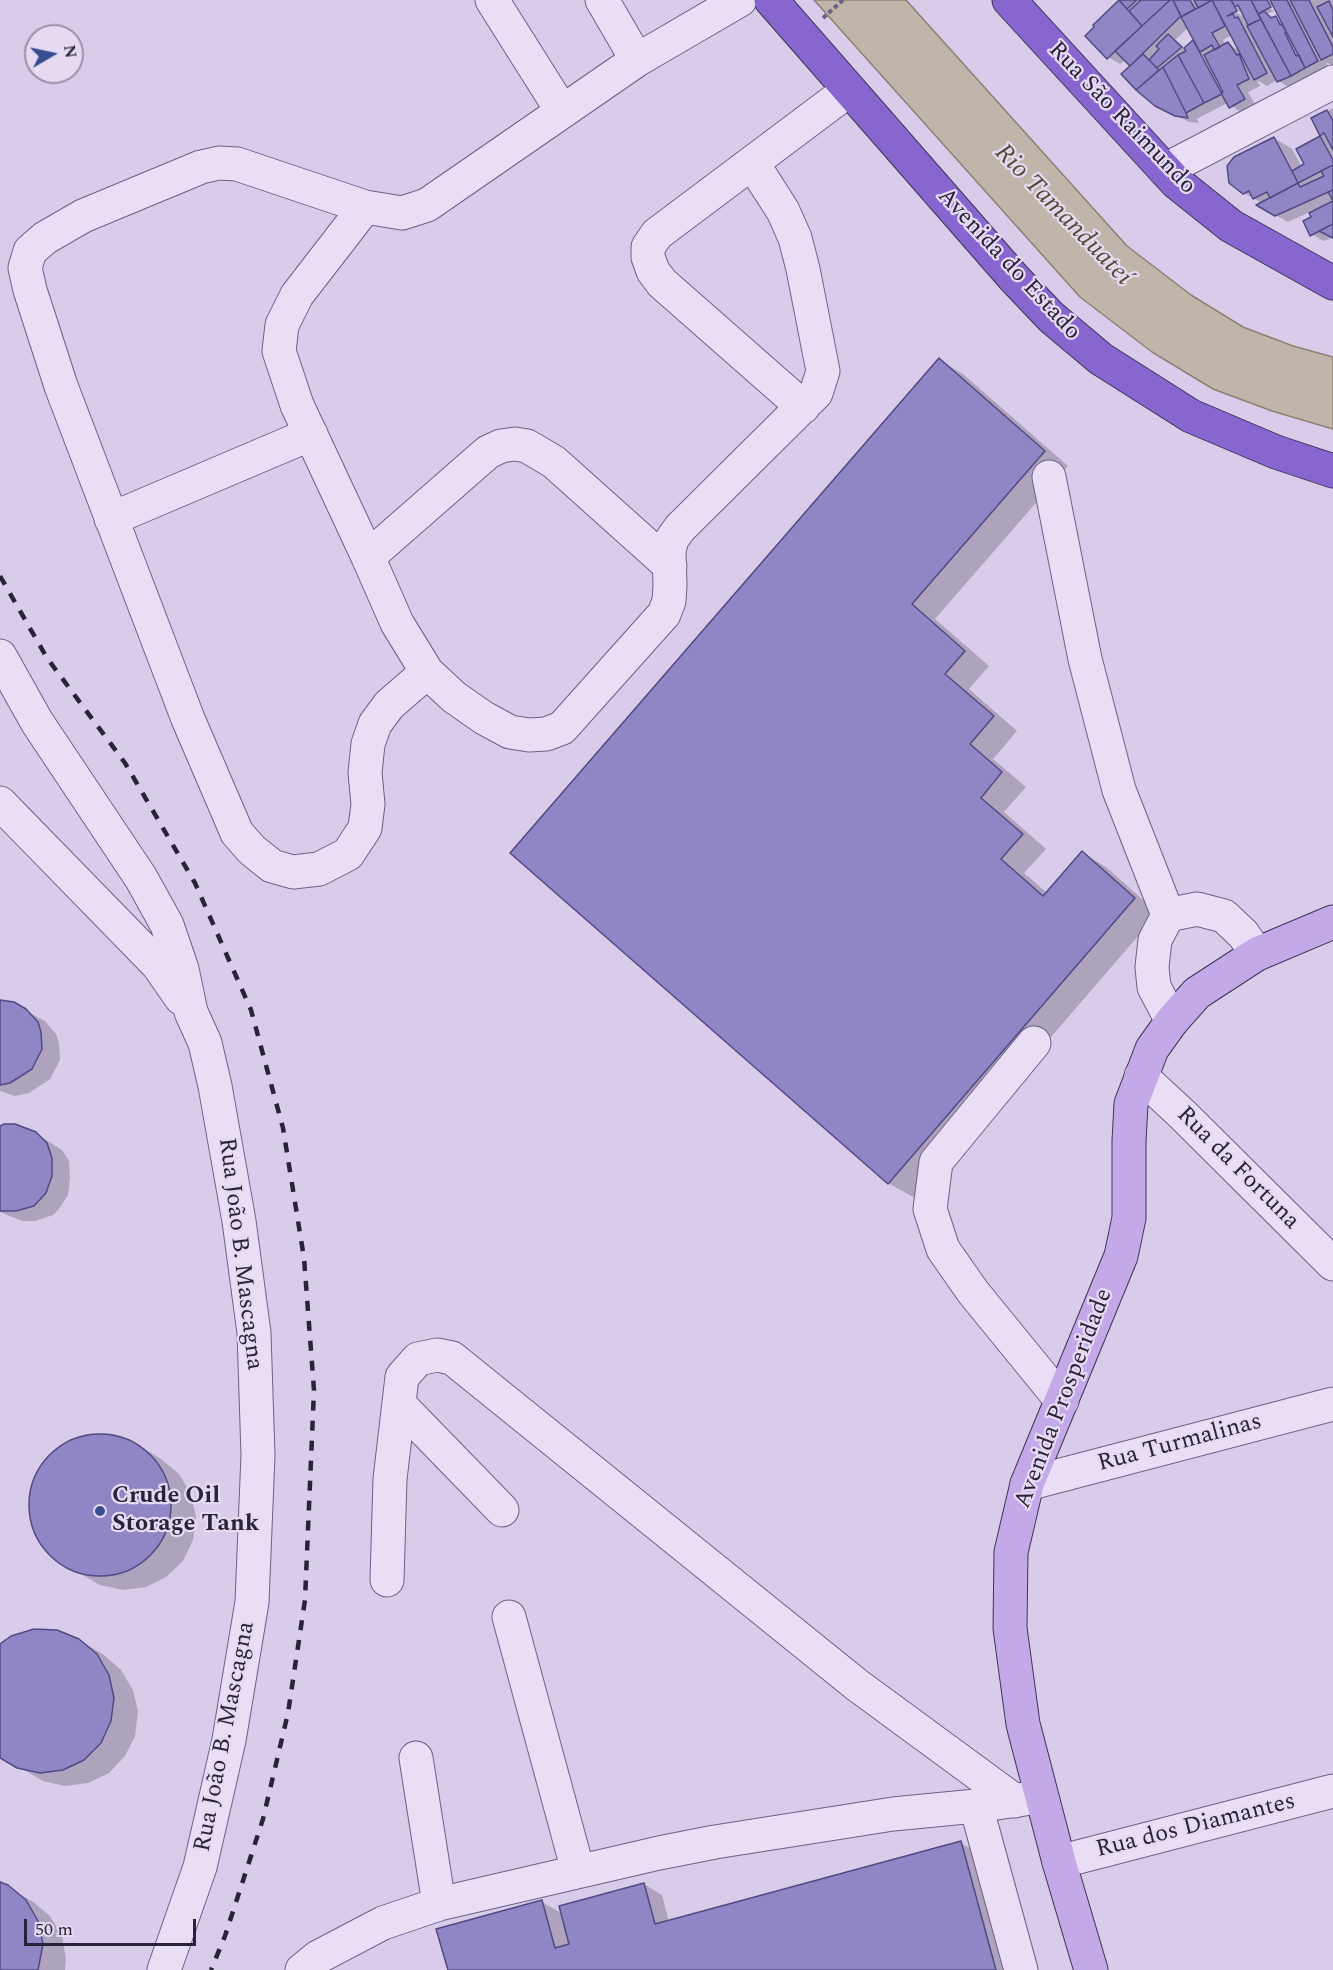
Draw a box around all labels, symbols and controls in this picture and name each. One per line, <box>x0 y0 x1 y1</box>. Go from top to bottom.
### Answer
north arrow <box>24 24 84 84</box>
street label: Rua São Raimundo <box>1041 37 1201 201</box>
text: N <box>57 43 83 60</box>
water label: Rio Tamanduateí <box>986 139 1138 293</box>
street label: Avenida do Estado <box>930 183 1086 347</box>
street label: Rua da Fortuna <box>1169 1101 1305 1237</box>
street label: Rua João B. Mascagna <box>210 1136 268 1372</box>
street label: Avenida Prosperidade <box>1010 1285 1120 1513</box>
street label: Rua Turmalinas <box>1095 1408 1265 1480</box>
place label: Crude Oil Storage Tank <box>112 1483 259 1539</box>
marker: Crude Oil Storage Tank <box>93 1504 107 1518</box>
street label: Rua João B. Mascagna <box>190 1619 262 1855</box>
street label: Rua dos Diamantes <box>1093 1788 1299 1866</box>
scale bar <box>27 1907 200 1945</box>
text: 50 m <box>35 1916 73 1943</box>

